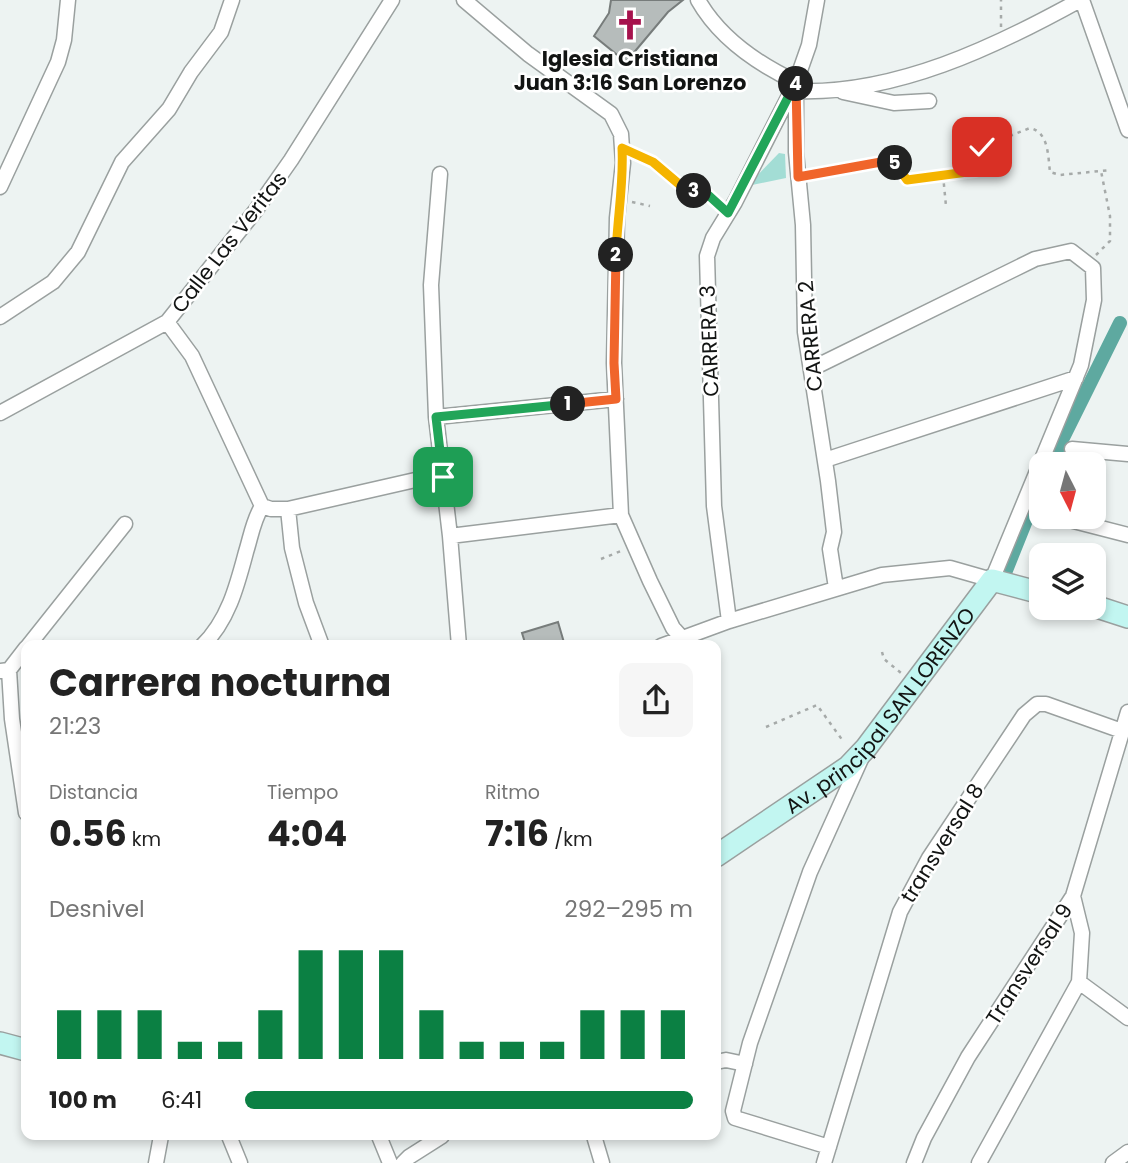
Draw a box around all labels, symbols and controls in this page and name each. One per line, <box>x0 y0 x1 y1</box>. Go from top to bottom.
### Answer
church icon: Iglesia Cristiana Juan 3:16 San Lorenzo <box>613 8 647 42</box>
place label: Iglesia Cristiana Juan 3:16 San Lorenzo <box>514 44 746 97</box>
pin: 4 <box>778 66 814 102</box>
text: 4 <box>789 70 802 97</box>
pin <box>952 117 1012 177</box>
icon: check <box>963 128 1001 166</box>
pin: 5 <box>878 146 912 180</box>
text: 5 <box>888 149 901 176</box>
street label: Calle Las Veritas <box>165 165 293 319</box>
pin: 3 <box>676 174 712 208</box>
text: 3 <box>688 177 699 204</box>
pin: 2 <box>598 238 634 272</box>
text: 2 <box>610 241 621 268</box>
street label: CARRERA 2 <box>791 279 829 393</box>
street label: CARRERA 3 <box>693 285 725 397</box>
pin: 1 <box>550 386 586 422</box>
text: 1 <box>564 390 571 417</box>
pin <box>413 447 473 507</box>
north arrow <box>1029 452 1106 528</box>
map controls <box>1029 452 1106 620</box>
icon: arrive <box>424 458 462 496</box>
button: layers <box>1029 543 1106 620</box>
street label: Av. principal SAN LORENZO <box>779 601 981 820</box>
text: Carrera nocturna <box>49 656 391 709</box>
button: share <box>619 663 693 737</box>
text: 21:23 <box>49 710 101 742</box>
street label: transversal 8 <box>894 778 990 908</box>
text: Distancia <box>49 779 138 806</box>
text: Tiempo <box>267 779 338 806</box>
text: Ritmo <box>485 779 540 806</box>
text: 0.56 <box>49 809 127 858</box>
text: 4:04 <box>267 809 347 858</box>
text: 7:16 <box>485 809 549 858</box>
text: km <box>127 826 161 853</box>
text: /km <box>549 826 593 853</box>
text: Desnivel <box>49 893 145 925</box>
text: 292–295 m <box>564 893 693 925</box>
street label: Transversal 9 <box>979 898 1079 1030</box>
text: 100 m <box>49 1084 117 1116</box>
text: 6:41 <box>161 1084 202 1116</box>

